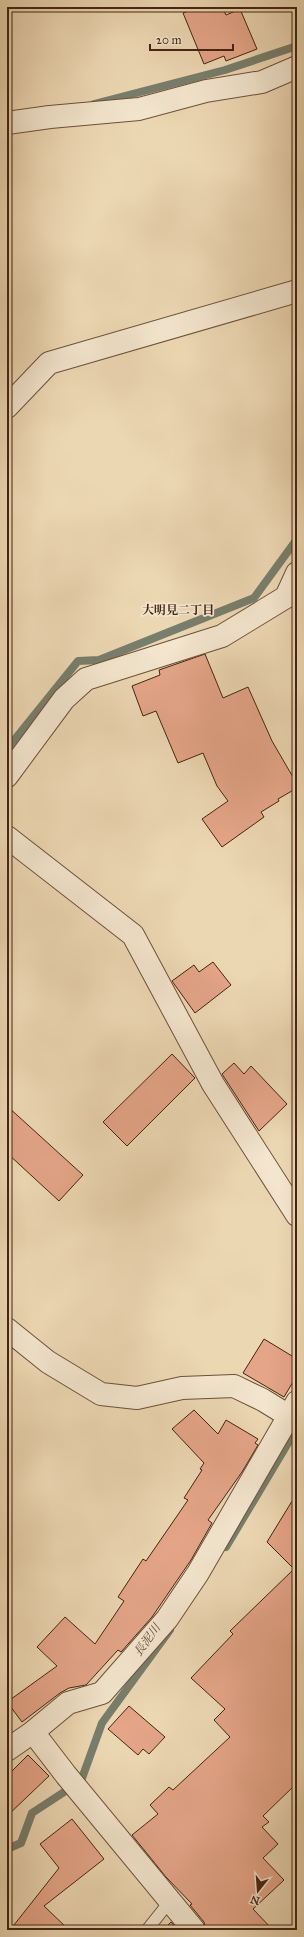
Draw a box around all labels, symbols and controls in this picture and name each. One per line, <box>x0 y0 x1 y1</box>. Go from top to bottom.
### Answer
scale bar <box>150 26 233 52</box>
text: 20 m <box>156 33 182 47</box>
district label: 大明見二丁目 <box>142 603 214 617</box>
water label: 長泥川 <box>131 1620 164 1659</box>
north arrow <box>238 1871 278 1911</box>
text: N <box>248 1892 262 1908</box>

